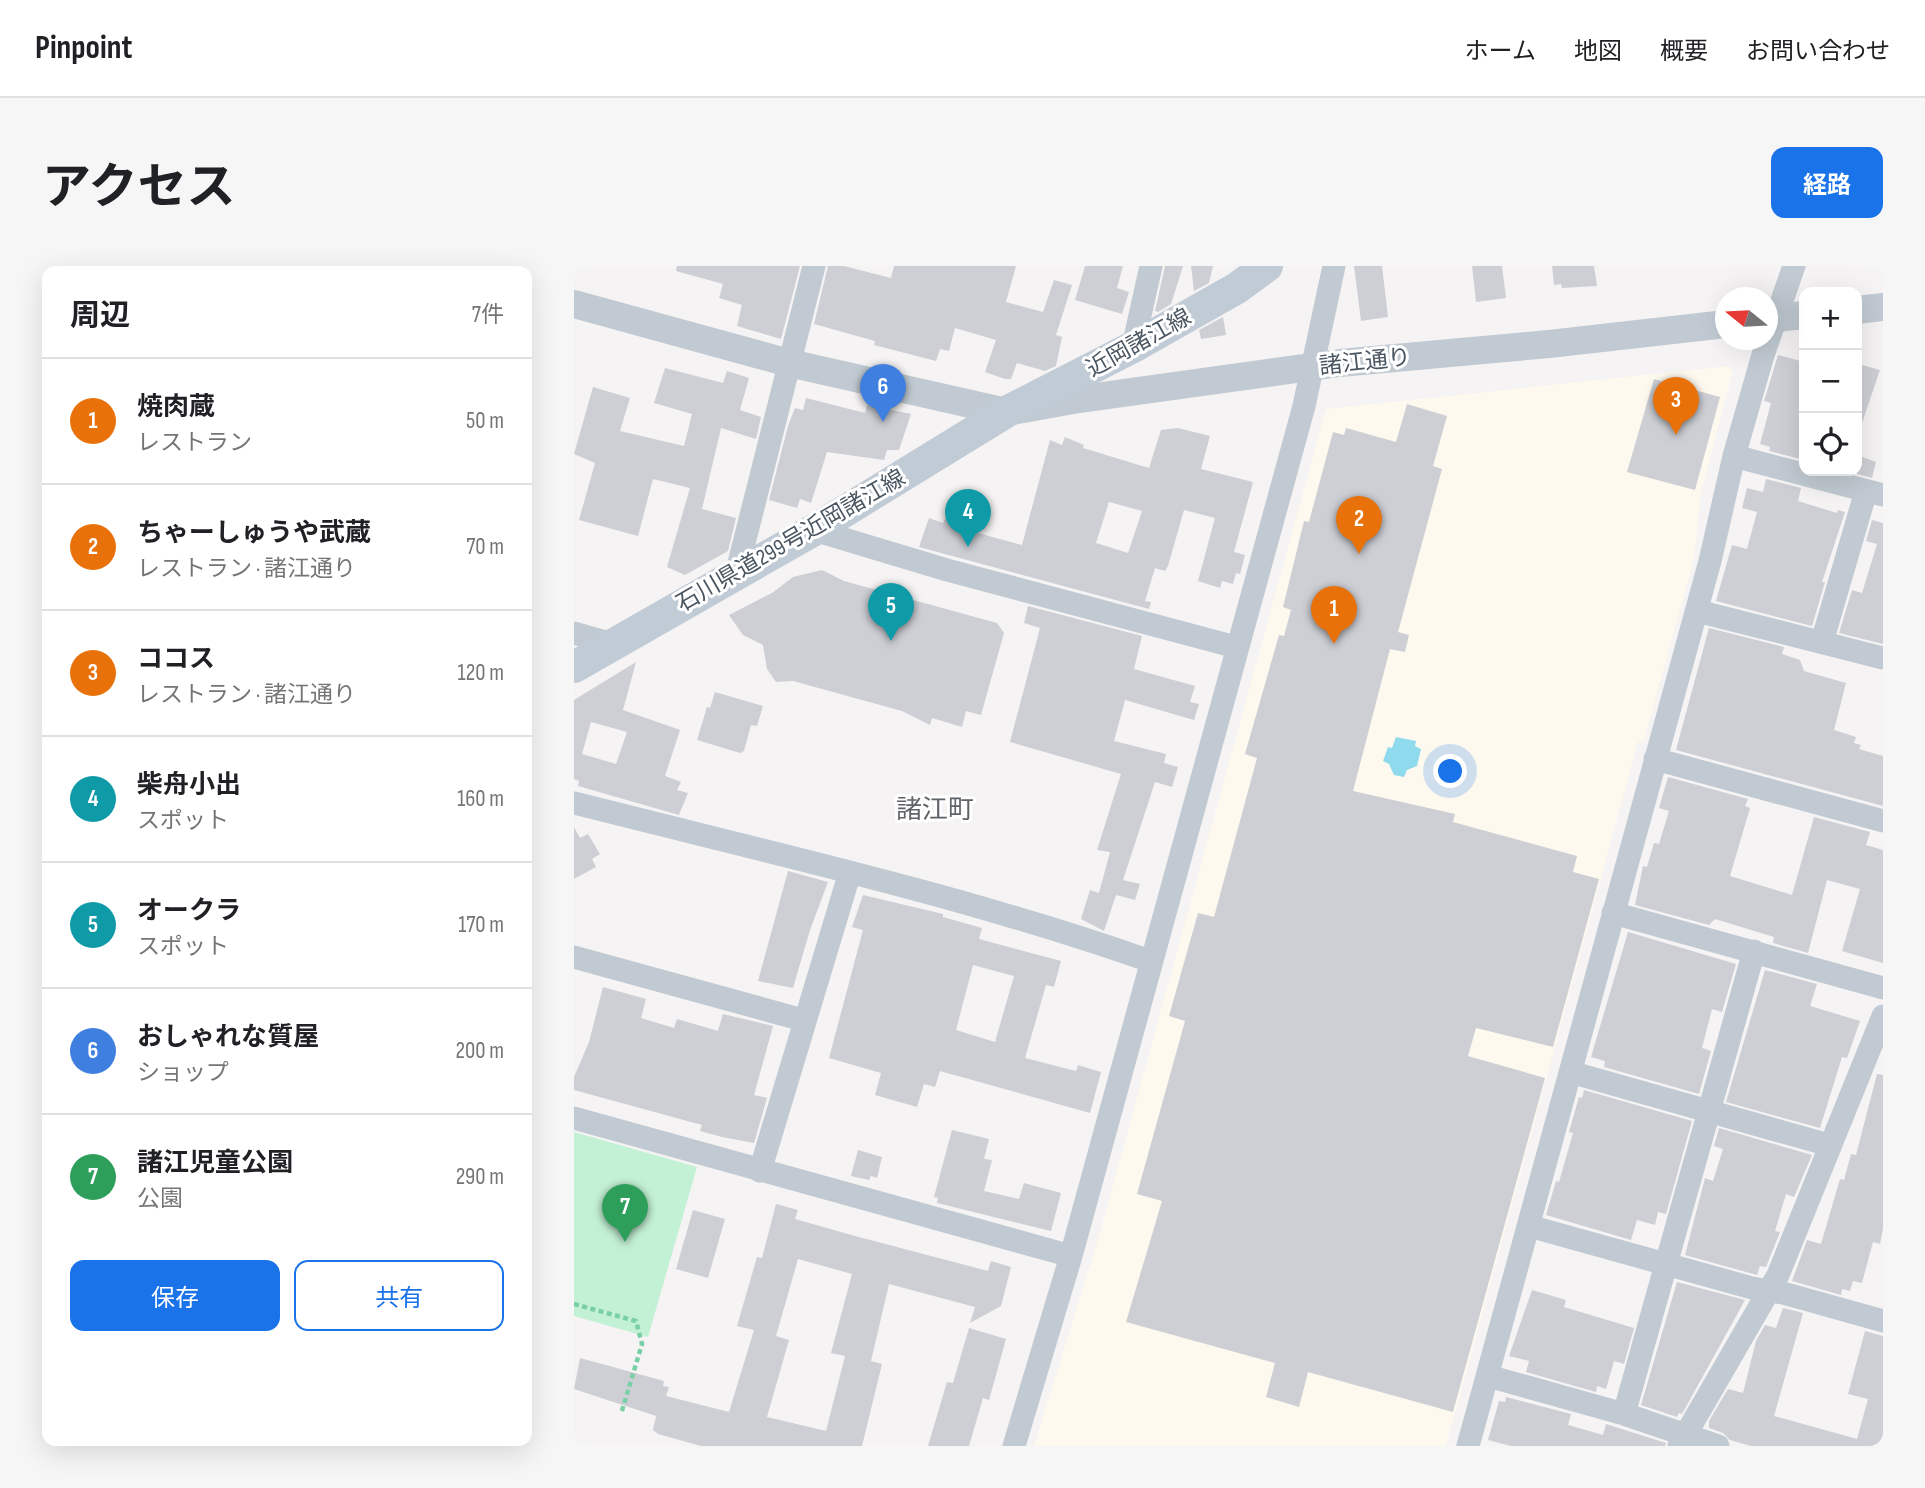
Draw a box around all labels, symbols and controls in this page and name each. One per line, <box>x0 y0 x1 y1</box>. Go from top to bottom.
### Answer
text: Pinpoint <box>35 28 132 68</box>
text: ホーム <box>1465 37 1536 66</box>
text: 地図 <box>1574 37 1622 66</box>
text: 概要 <box>1660 37 1708 66</box>
text: お問い合わせ <box>1746 37 1890 66</box>
button: 経路 <box>1771 147 1883 218</box>
text: アクセス <box>42 159 236 218</box>
north arrow <box>1715 287 1778 350</box>
map controls <box>1799 287 1862 476</box>
button: + <box>1799 287 1862 350</box>
text: 周辺 <box>70 298 130 334</box>
text: 7件 <box>472 301 504 329</box>
street label: 近岡諸江線 <box>1082 303 1196 383</box>
street label: 諸江通り <box>1318 343 1412 381</box>
button: − <box>1799 350 1862 413</box>
pin: 6 <box>860 364 906 422</box>
pin: 3 <box>1653 377 1699 435</box>
text: 焼肉蔵 <box>137 392 215 423</box>
text: 1 <box>88 407 98 435</box>
text: 50 m <box>466 407 504 435</box>
button: locate <box>1799 413 1862 476</box>
text: レストラン <box>137 429 252 457</box>
street label: 石川県道299号近岡諸江線 <box>671 464 911 618</box>
pin: 4 <box>945 489 991 547</box>
pin: 2 <box>1336 496 1382 554</box>
text: ちゃーしゅうや武蔵 <box>137 518 371 549</box>
text: 2 <box>88 533 98 561</box>
text: 70 m <box>466 533 504 561</box>
text: レストラン · 諸江通り <box>137 555 356 583</box>
pin: 5 <box>868 583 914 641</box>
pin: 1 <box>1311 586 1357 644</box>
text: ココス <box>137 644 215 675</box>
text: 3 <box>88 659 98 687</box>
text: 120 m <box>458 659 504 687</box>
text: レストラン · 諸江通り <box>137 681 356 709</box>
your location <box>1433 754 1467 788</box>
text: 柴舟小出 <box>137 770 241 801</box>
text: 4 <box>88 785 98 813</box>
text: 160 m <box>457 785 504 813</box>
district label: 諸江町 <box>896 795 974 826</box>
text: スポット <box>137 807 229 835</box>
text: オークラ <box>137 896 241 927</box>
text: 5 <box>88 911 98 939</box>
text: 170 m <box>458 911 504 939</box>
text: スポット <box>137 933 229 961</box>
text: おしゃれな質屋 <box>137 1022 319 1053</box>
text: 6 <box>88 1037 98 1065</box>
text: 200 m <box>456 1037 504 1065</box>
text: ショップ <box>137 1059 229 1087</box>
text: 諸江児童公園 <box>137 1148 293 1179</box>
text: 7 <box>88 1163 98 1191</box>
text: 290 m <box>456 1163 504 1191</box>
pin: 7 <box>602 1184 648 1242</box>
text: 公園 <box>137 1185 183 1213</box>
button: 保存 <box>70 1260 280 1331</box>
button: 共有 <box>294 1260 504 1331</box>

